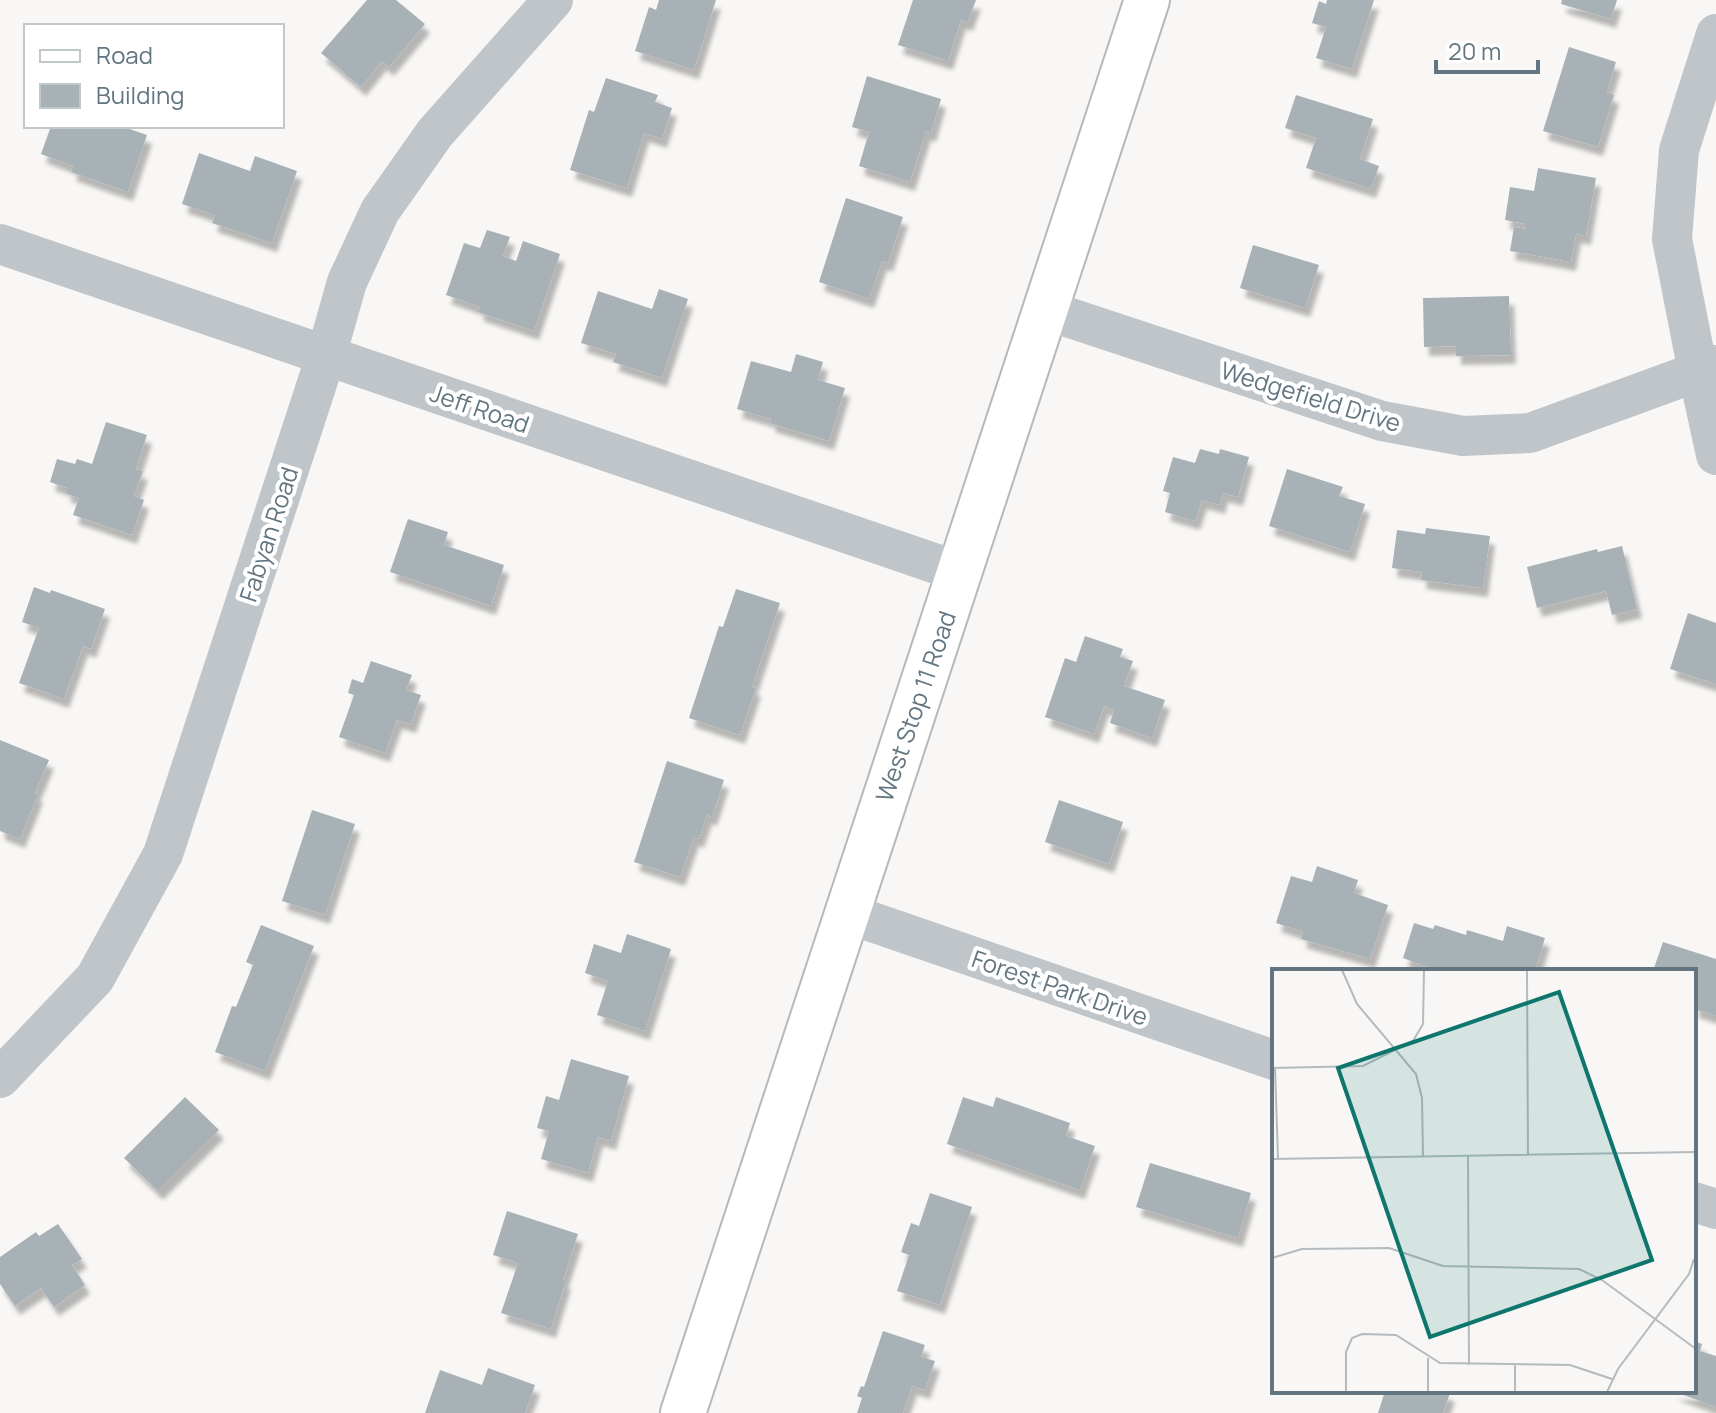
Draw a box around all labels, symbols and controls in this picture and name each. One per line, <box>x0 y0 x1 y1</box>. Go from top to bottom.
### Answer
legend <box>24 24 284 128</box>
scale bar <box>1436 24 1538 74</box>
text: 20 m <box>1448 34 1501 67</box>
text: Road <box>96 38 153 71</box>
text: Building <box>96 78 184 111</box>
street label: Wedgefield Drive <box>1217 353 1405 439</box>
street label: Jeff Road <box>426 376 534 440</box>
street label: Fabyan Road <box>231 462 305 606</box>
street label: West Stop 11 Road <box>867 606 963 806</box>
street label: Forest Park Drive <box>968 941 1152 1033</box>
inset map <box>1272 969 1696 1393</box>

